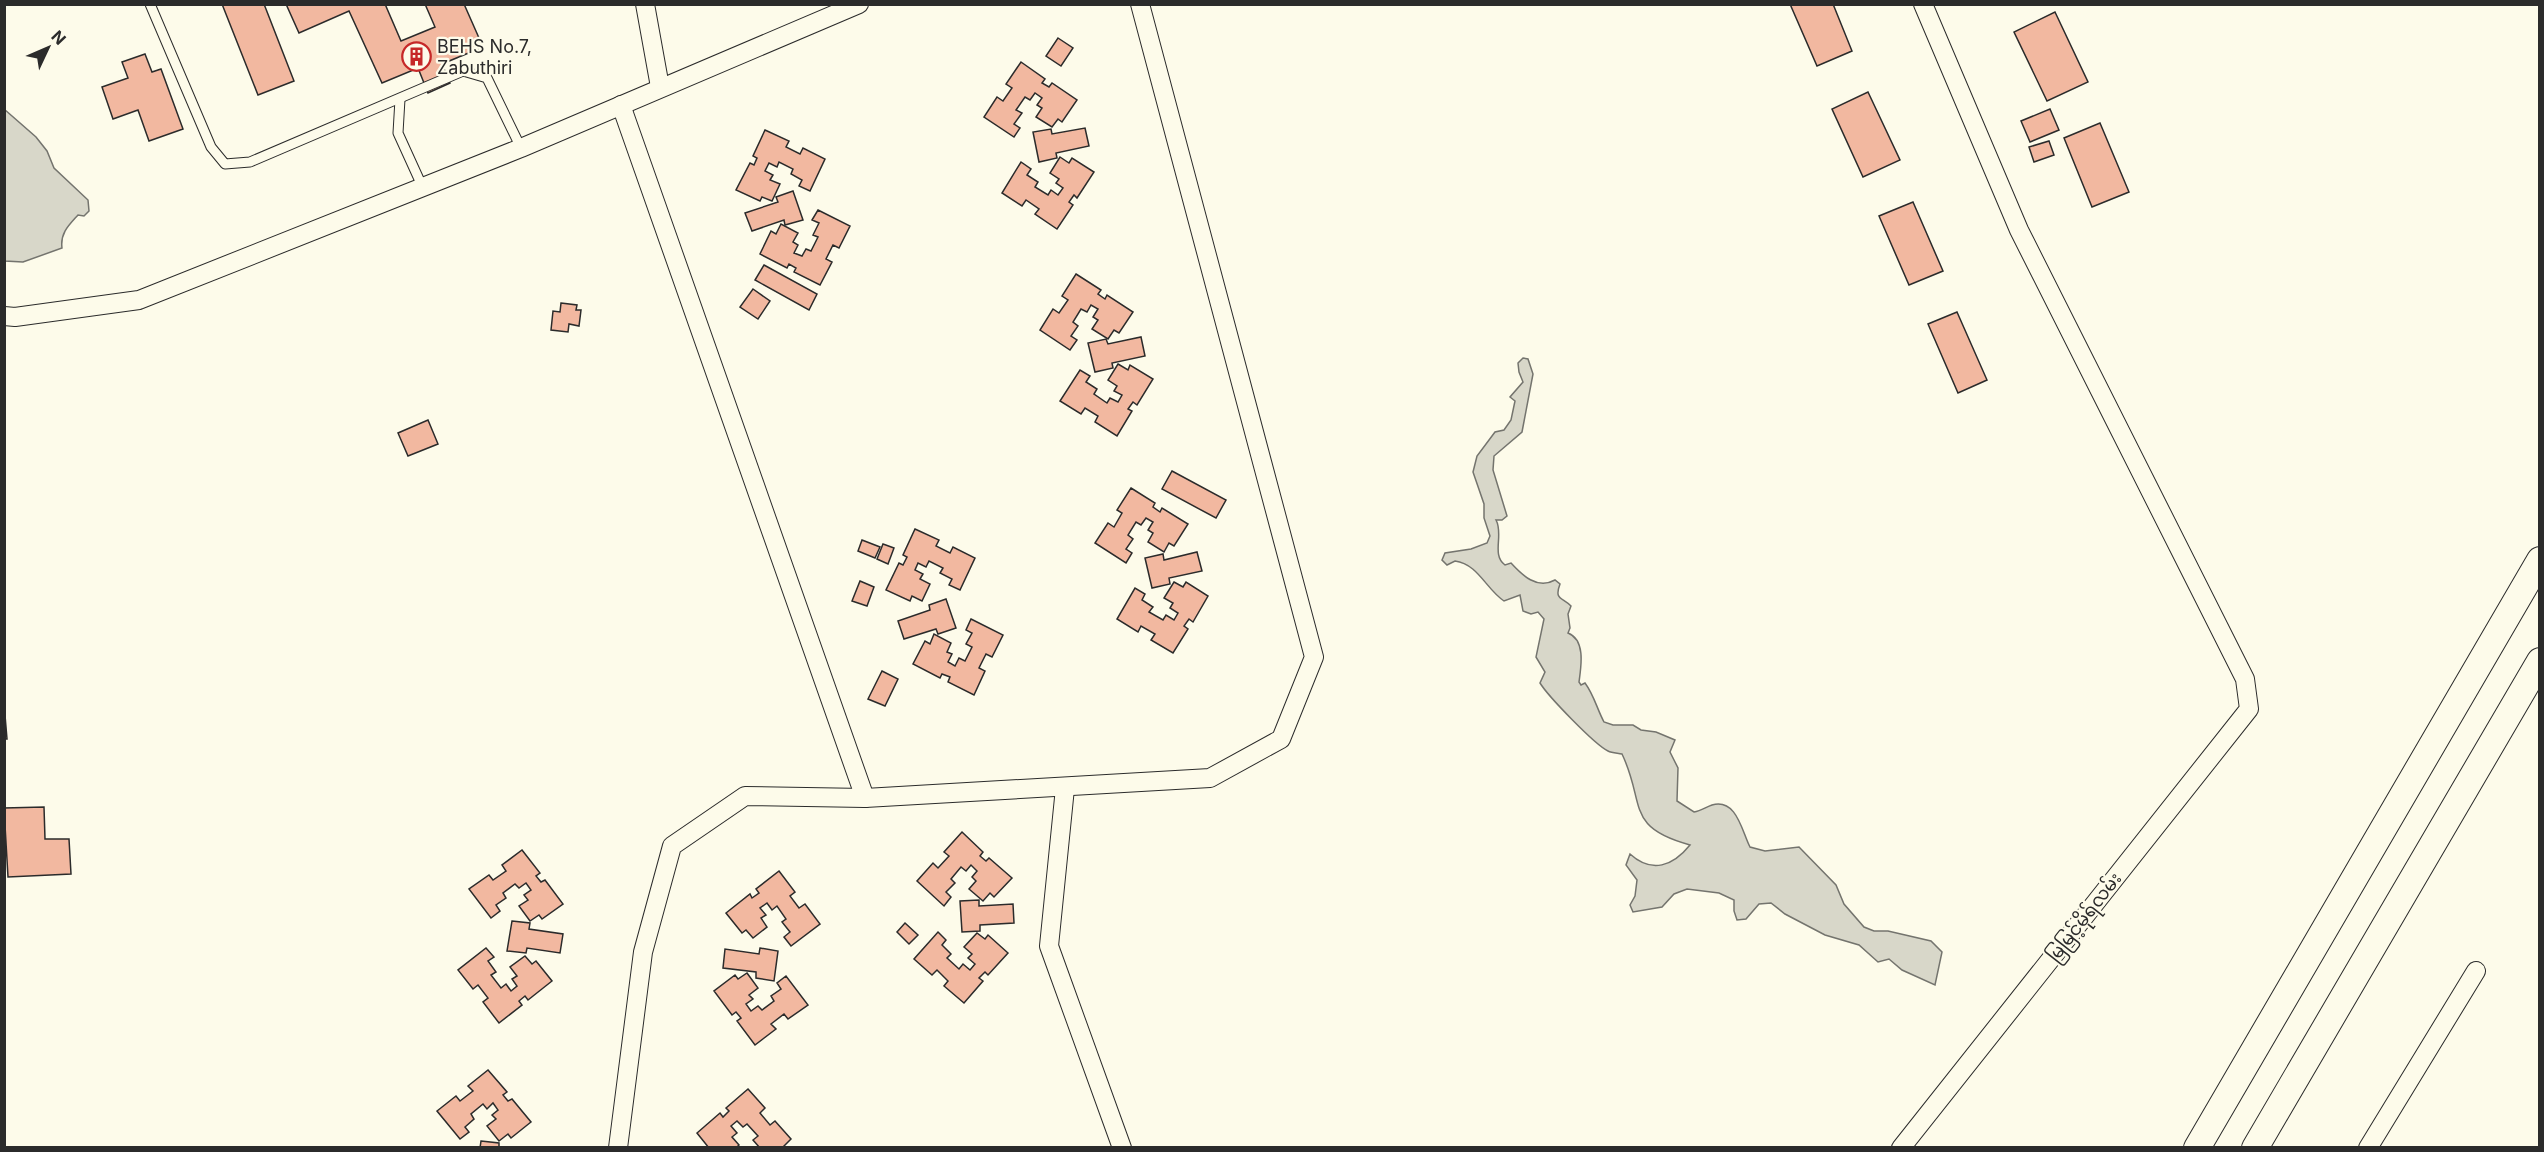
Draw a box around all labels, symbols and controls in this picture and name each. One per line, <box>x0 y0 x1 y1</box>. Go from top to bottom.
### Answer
north arrow <box>18 18 78 78</box>
text: N <box>47 26 70 49</box>
place label: BEHS No.7, Zabuthiri <box>437 36 532 78</box>
building icon: BEHS No.7, Zabuthiri <box>400 40 432 72</box>
street label: မြမြင့်မိုရ်လမ်း <box>2040 866 2129 969</box>

